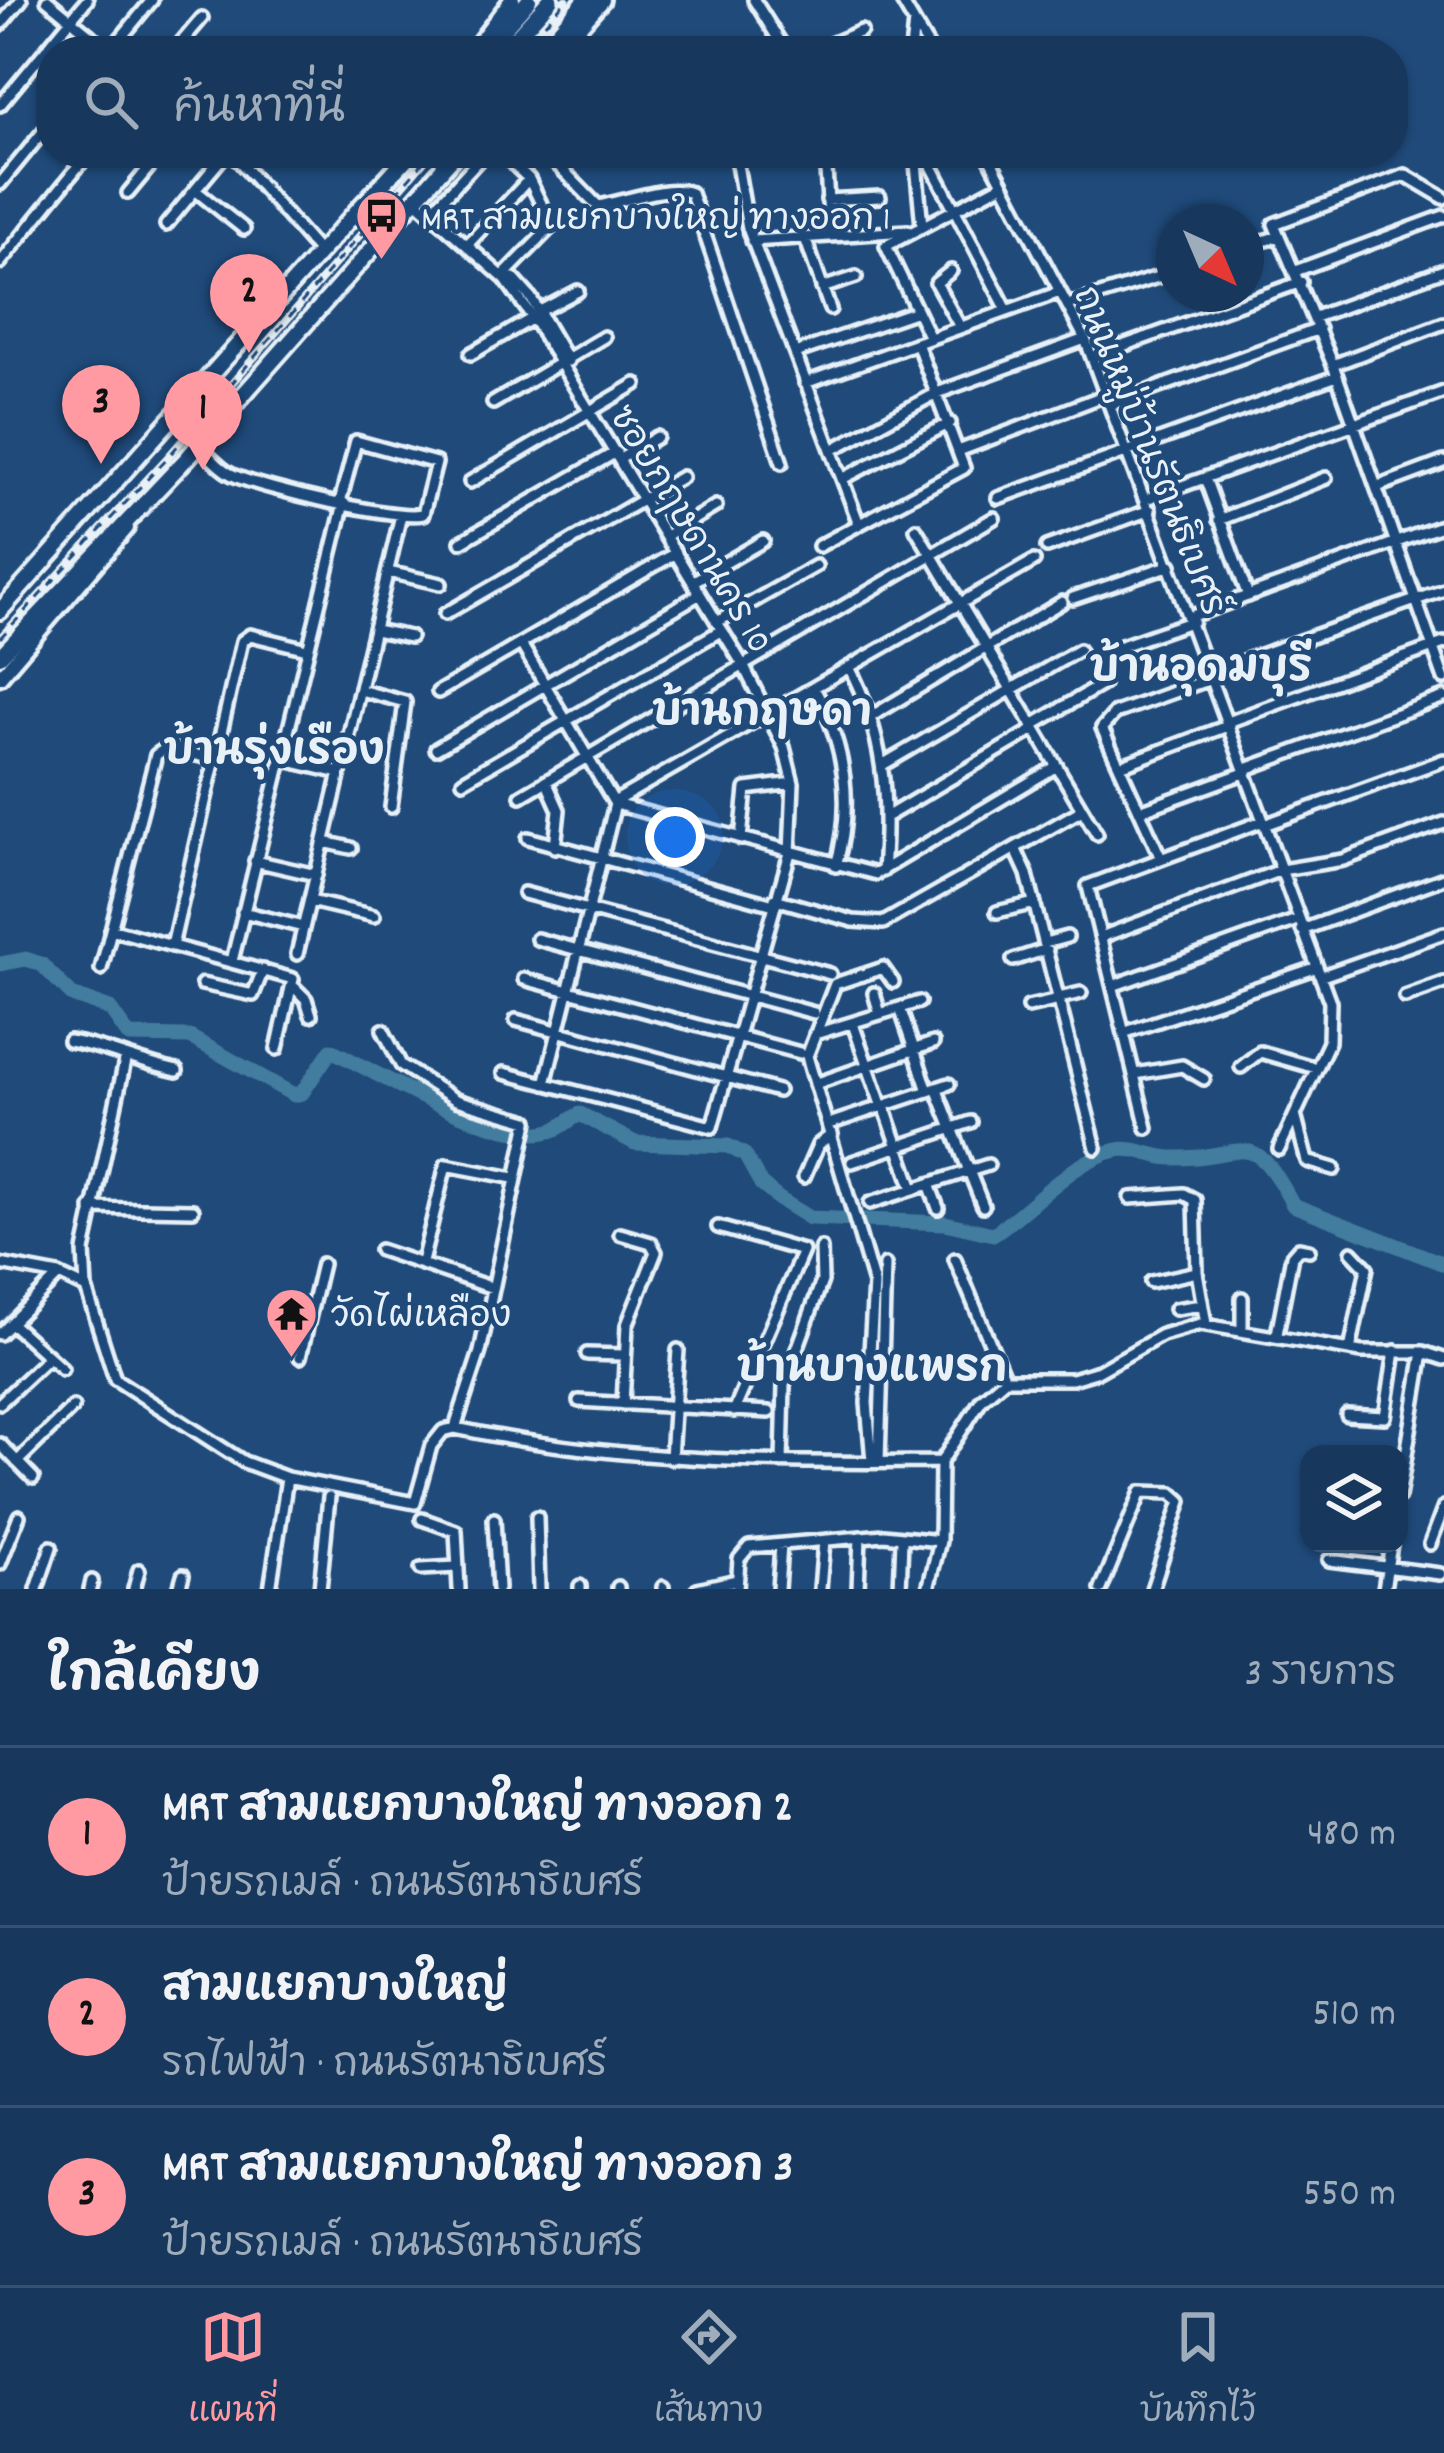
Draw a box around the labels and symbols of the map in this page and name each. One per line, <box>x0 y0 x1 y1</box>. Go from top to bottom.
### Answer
bus stop icon: MRT สามแยกบางใหญ่ ทางออก 1 <box>354 188 410 262</box>
place label: MRT สามแยกบางใหญ่ ทางออก 1 <box>421 193 890 248</box>
north arrow <box>1156 204 1264 312</box>
pin: 2 <box>210 254 288 353</box>
street label: ถนนหมู่บ้านรัตนธิเบศร์ <box>1057 279 1238 625</box>
pin: 3 <box>62 365 140 464</box>
pin: 1 <box>164 371 242 470</box>
street label: ซอยกฤษดานคร 10 <box>593 397 783 665</box>
district label: บ้านอุดมบุรี <box>1090 638 1313 702</box>
district label: บ้านกฤษดา <box>652 682 872 746</box>
district label: บ้านรุ่งเรือง <box>163 721 385 785</box>
your location <box>645 807 705 867</box>
temple icon: วัดไผ่เหลือง <box>264 1285 320 1359</box>
place label: วัดไผ่เหลือง <box>331 1290 511 1345</box>
district label: บ้านบางแพรก <box>737 1338 1007 1402</box>

